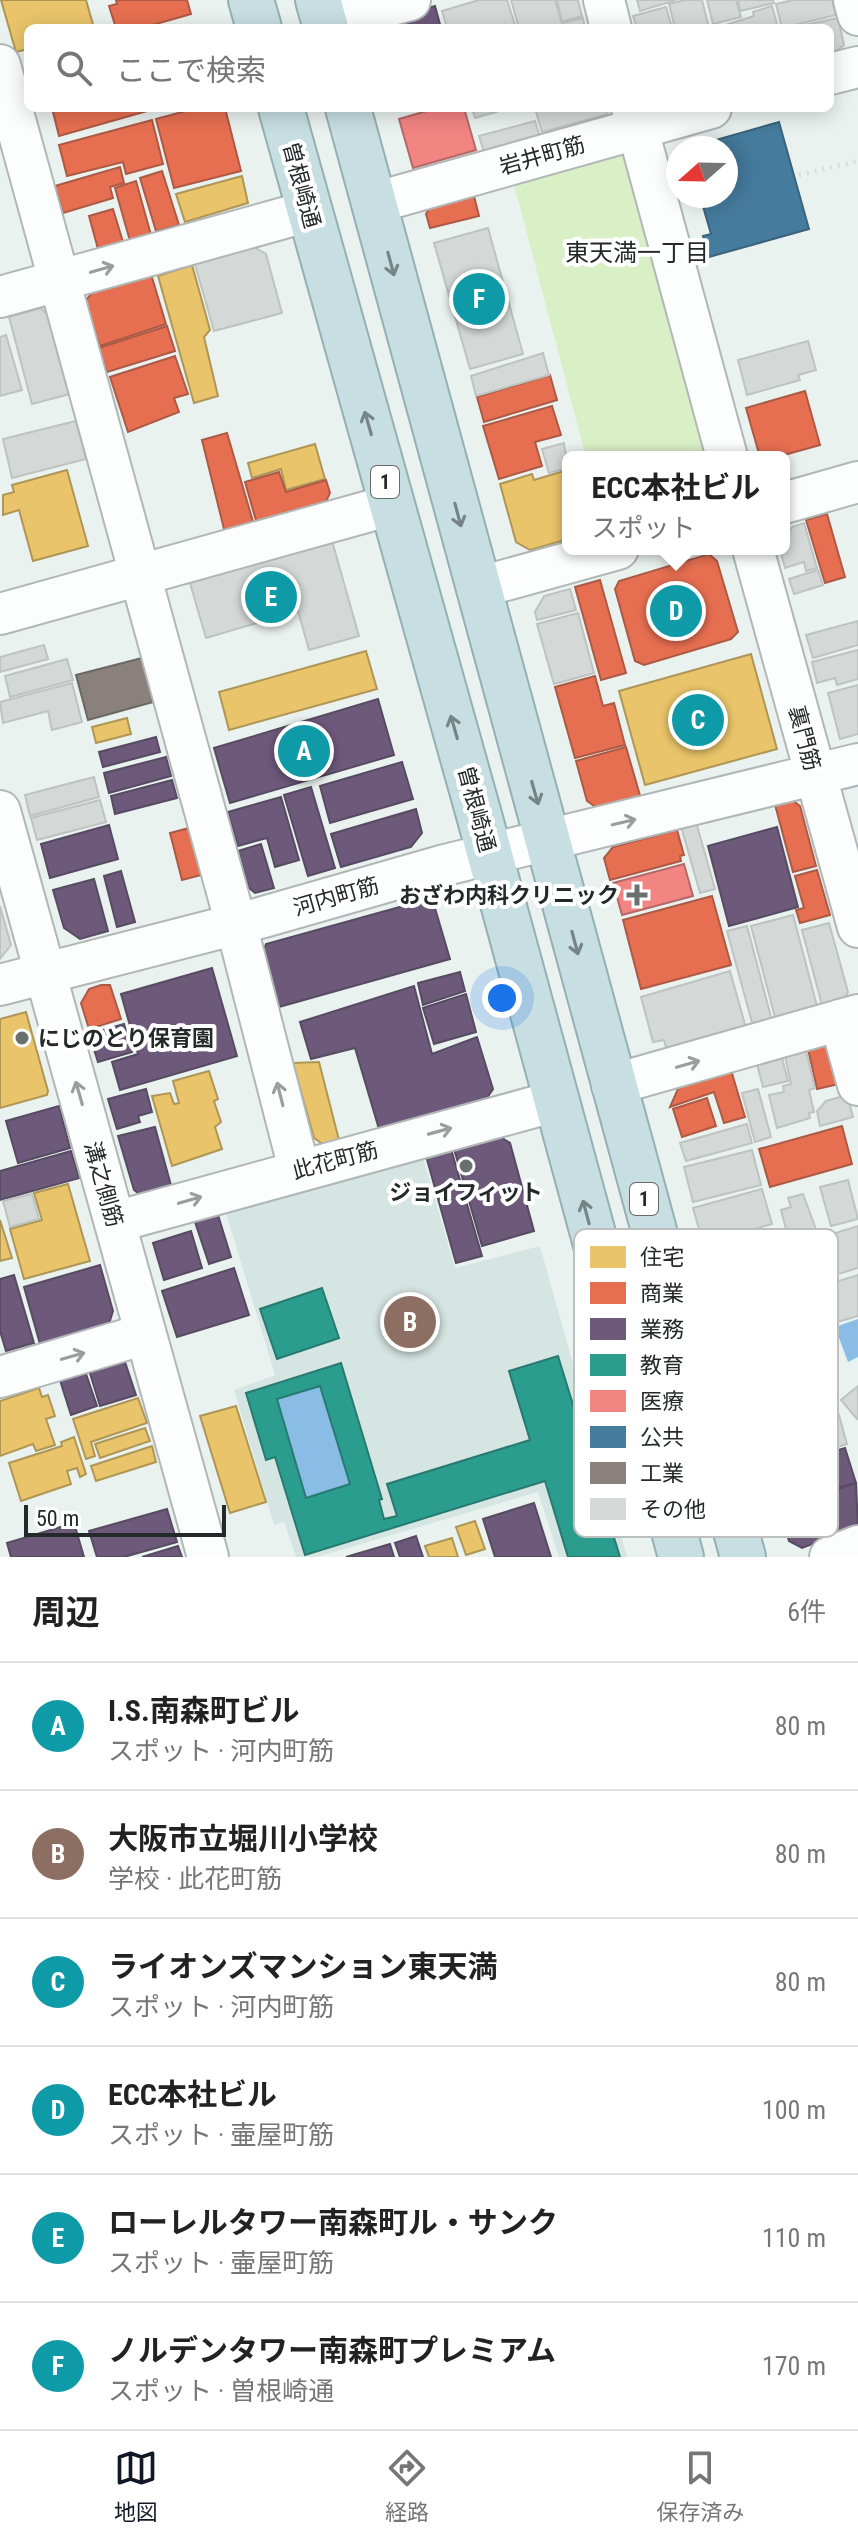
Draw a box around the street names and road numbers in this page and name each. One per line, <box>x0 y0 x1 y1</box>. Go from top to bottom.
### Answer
street label: 岩井町筋 <box>496 131 588 180</box>
street label: 曽根崎通 <box>278 139 325 231</box>
road number: 1 <box>371 466 399 498</box>
street label: 裏門筋 <box>784 703 825 773</box>
street label: 曽根崎通 <box>453 763 500 855</box>
street label: 河内町筋 <box>290 872 382 921</box>
street label: 此花町筋 <box>289 1137 381 1184</box>
street label: 溝之側筋 <box>79 1138 128 1230</box>
road number: 1 <box>630 1183 658 1215</box>

